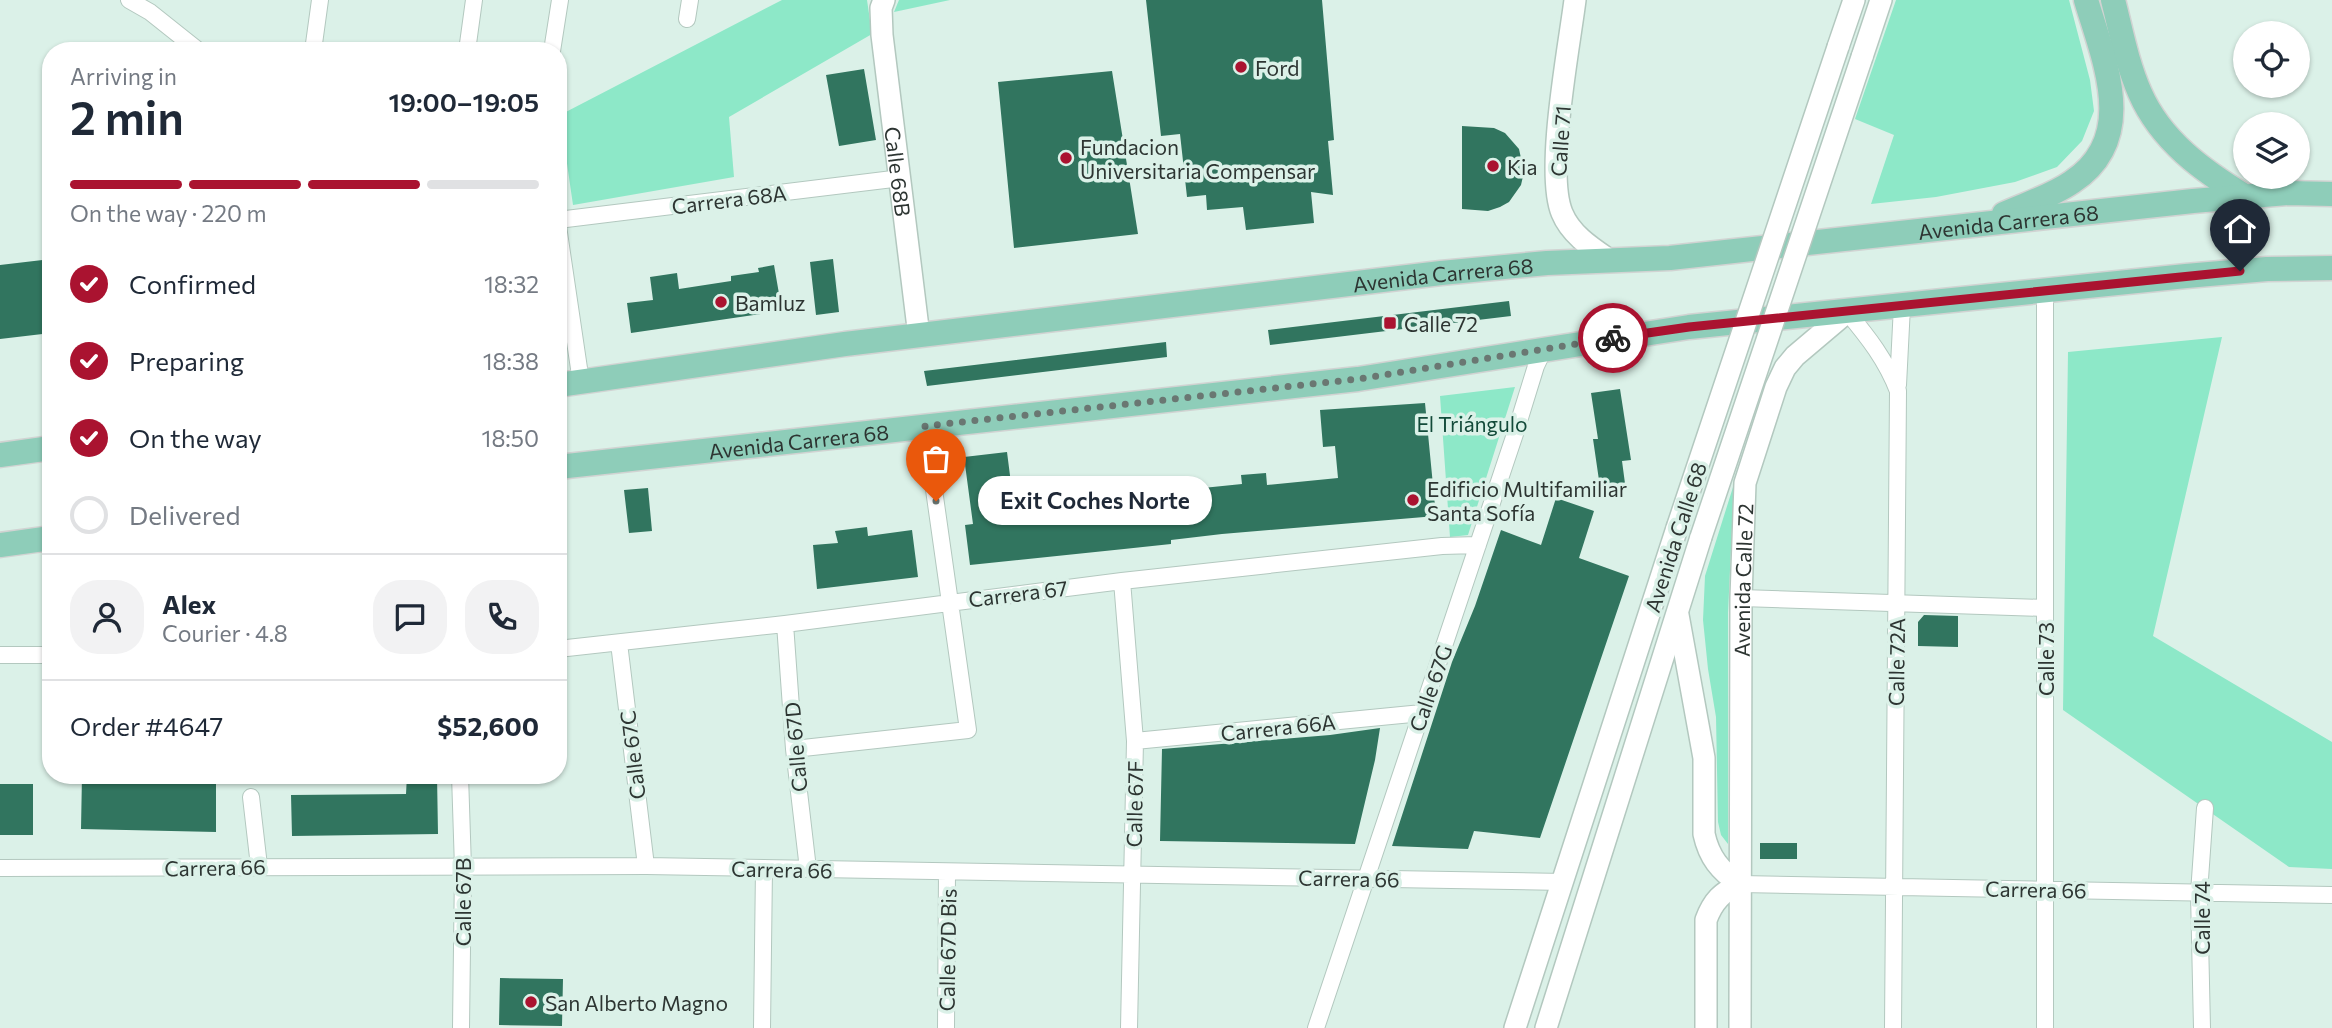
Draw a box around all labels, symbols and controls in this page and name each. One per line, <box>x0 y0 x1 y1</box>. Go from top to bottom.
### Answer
map controls <box>2233 21 2310 189</box>
button: locate <box>2233 21 2310 98</box>
place label: Ford <box>1255 55 1299 80</box>
marker: Ford <box>1233 59 1249 75</box>
text: Arriving in <box>70 62 177 90</box>
text: 19:00–19:05 <box>388 86 539 117</box>
text: 2 min <box>70 88 184 144</box>
street label: Calle 71 <box>1545 105 1575 177</box>
button: layers <box>2233 112 2310 189</box>
street label: Calle 68B <box>881 125 917 218</box>
place label: Fundacion Universitaria Compensar <box>1080 134 1315 183</box>
marker: Fundacion Universitaria Compensar <box>1058 150 1074 166</box>
place label: Kia <box>1507 154 1537 179</box>
marker: Kia <box>1485 158 1501 174</box>
street label: Carrera 68A <box>670 180 788 218</box>
text: On the way · 220 m <box>70 199 267 227</box>
street label: Avenida Carrera 68 <box>1917 199 2100 243</box>
pin <box>2210 199 2270 271</box>
icon: home <box>2221 210 2259 248</box>
street label: Avenida Carrera 68 <box>1351 252 1534 296</box>
icon: check <box>70 265 108 303</box>
text: Confirmed <box>129 268 256 299</box>
text: 18:32 <box>484 270 539 298</box>
place label: Bamluz <box>735 290 805 315</box>
marker: Bamluz <box>713 294 729 310</box>
courier <box>1578 303 1648 373</box>
place label: Calle 72 <box>1404 311 1478 336</box>
marker: Calle 72 <box>1382 315 1398 331</box>
icon: bike <box>1594 319 1632 357</box>
icon: check <box>70 342 108 380</box>
text: Preparing <box>129 345 244 376</box>
text: 18:38 <box>483 347 539 375</box>
park label: El Triángulo <box>1416 411 1528 436</box>
street label: Avenida Carrera 68 <box>707 418 890 463</box>
icon: check <box>70 419 108 457</box>
text: On the way <box>129 422 262 453</box>
text: 18:50 <box>482 424 539 452</box>
pin <box>906 429 966 501</box>
icon: bag <box>917 440 955 478</box>
street label: Avenida Calle 68 <box>1639 459 1711 615</box>
callout: Exit Coches Norte <box>978 476 1212 526</box>
place label: Edificio Multifamiliar Santa Sofía <box>1427 476 1627 525</box>
text: Exit Coches Norte <box>1000 486 1190 514</box>
marker: Edificio Multifamiliar Santa Sofía <box>1405 492 1421 508</box>
text: Delivered <box>129 499 240 530</box>
street label: Avenida Calle 72 <box>1728 503 1757 657</box>
street label: Carrera 67 <box>967 575 1069 611</box>
button: person <box>70 580 144 654</box>
button: chat <box>373 580 447 654</box>
button: phone <box>465 580 539 654</box>
text: Alex <box>162 588 216 619</box>
street label: Calle 72A <box>1883 618 1909 706</box>
text: Courier · 4.8 <box>162 619 288 647</box>
street label: Calle 73 <box>2033 622 2058 696</box>
street label: Calle 67G <box>1404 641 1456 735</box>
street label: Calle 67D <box>779 701 811 793</box>
street label: Calle 67C <box>614 709 650 801</box>
street label: Carrera 66A <box>1219 709 1337 745</box>
text: Order #4647 <box>70 710 223 741</box>
text: $52,600 <box>437 710 539 741</box>
street label: Calle 67F <box>1121 760 1147 848</box>
street label: Carrera 66 <box>164 854 266 880</box>
street label: Carrera 66 <box>731 856 833 882</box>
street label: Calle 67B <box>450 858 475 946</box>
street label: Carrera 66 <box>1298 865 1400 891</box>
street label: Carrera 66 <box>1985 876 2087 902</box>
street label: Calle 74 <box>2189 881 2214 955</box>
street label: Calle 67D Bis <box>933 888 961 1012</box>
place label: San Alberto Magno <box>545 990 728 1015</box>
marker: San Alberto Magno <box>523 994 539 1010</box>

